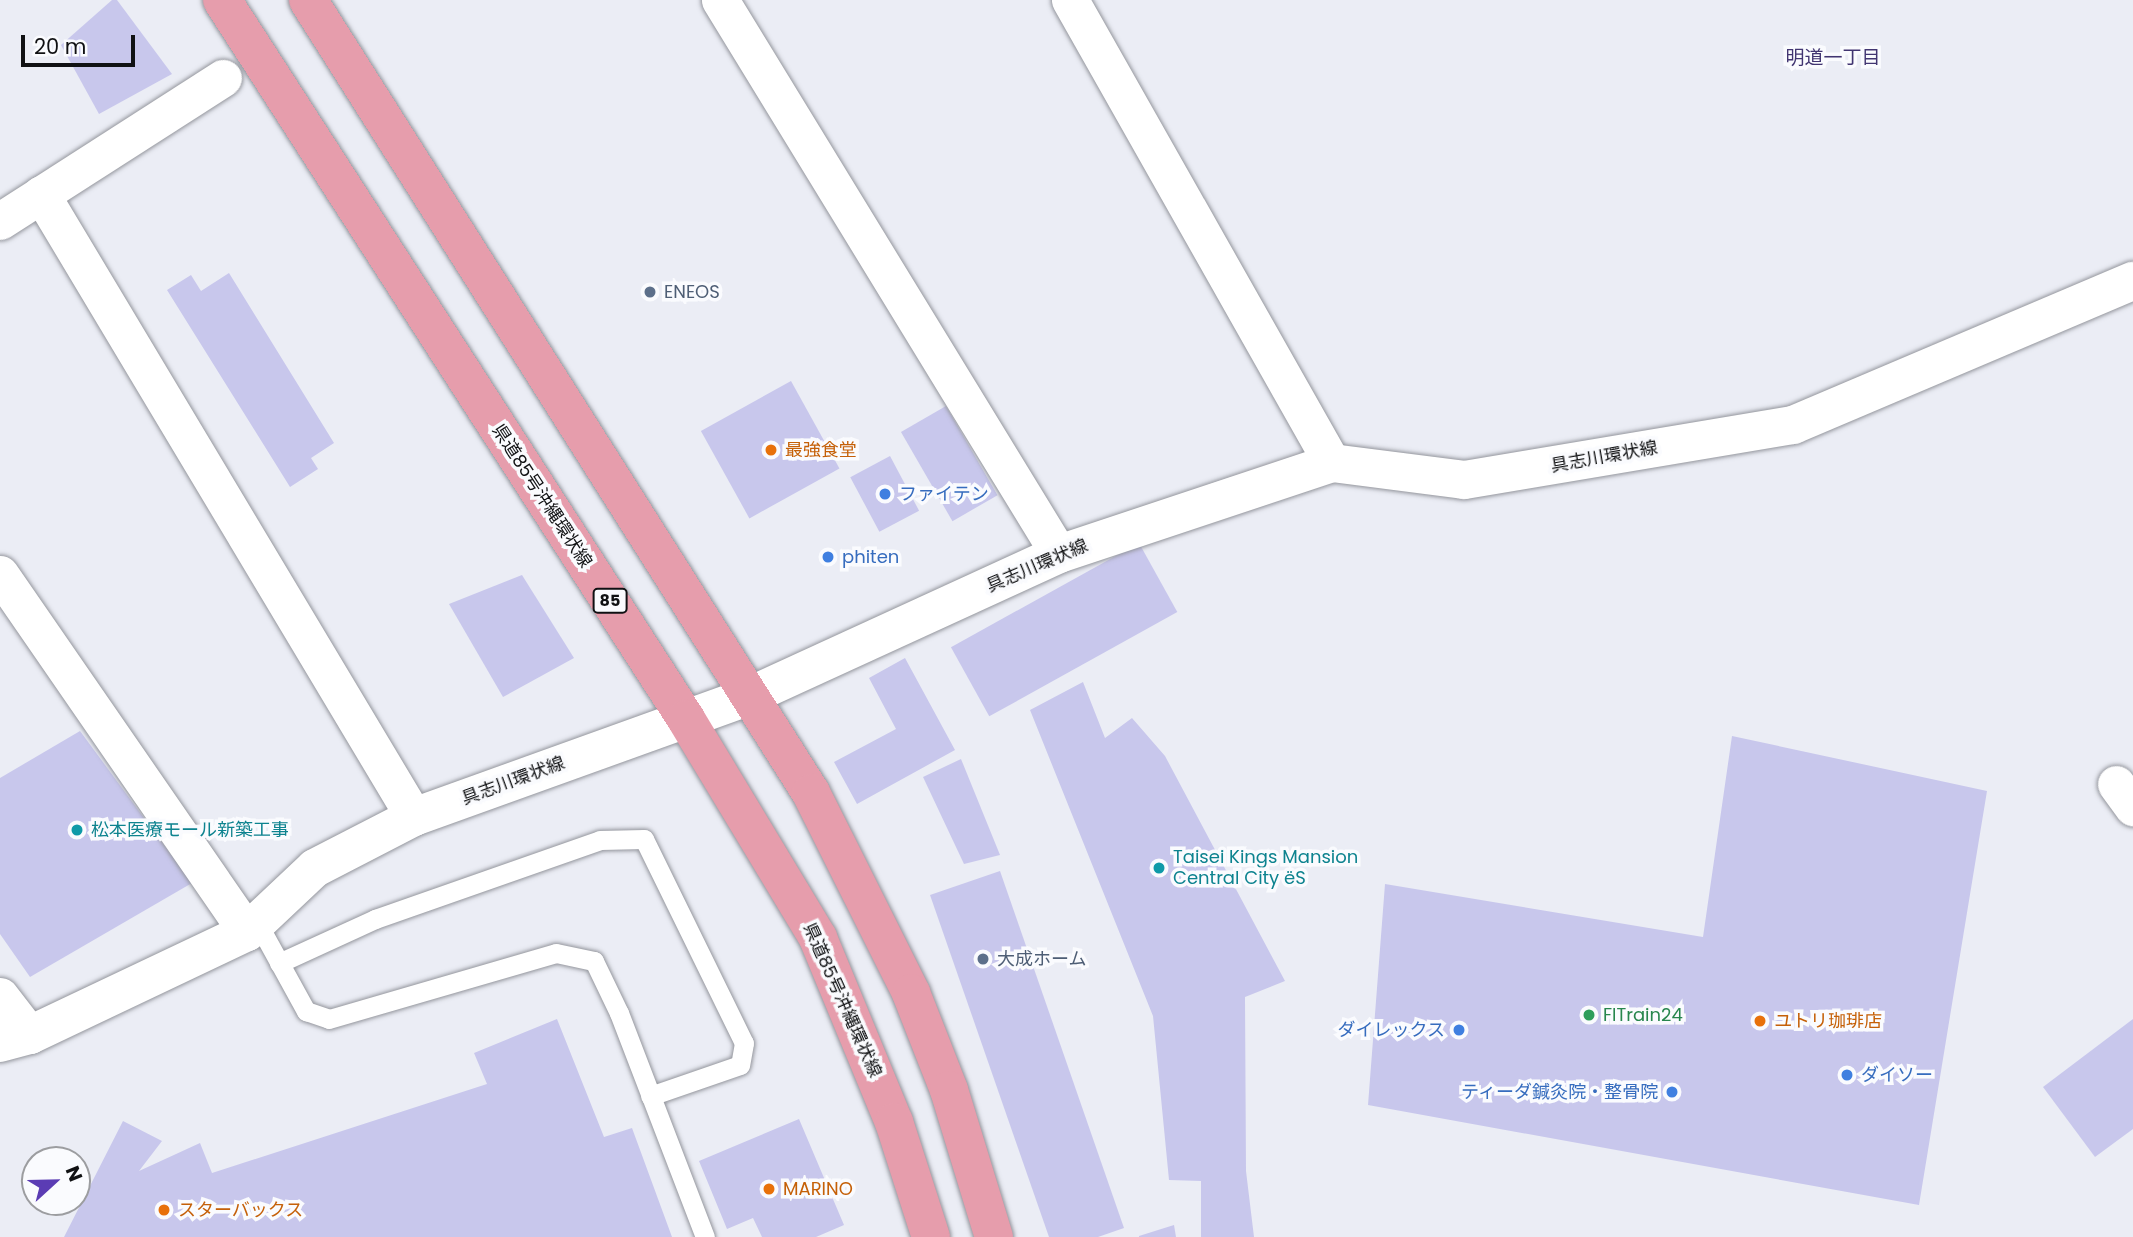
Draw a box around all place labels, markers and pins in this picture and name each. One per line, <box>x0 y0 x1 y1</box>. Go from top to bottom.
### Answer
place label: ENEOS <box>664 281 720 303</box>
marker: ENEOS <box>642 284 658 300</box>
place label: 最強食堂 <box>785 439 857 461</box>
marker: 最強食堂 <box>763 442 779 458</box>
place label: ファイテン <box>899 483 989 505</box>
marker: ファイテン <box>877 486 893 502</box>
place label: phiten <box>842 546 899 568</box>
marker: phiten <box>820 549 836 565</box>
place label: 松本医療モール新築工事 <box>91 819 289 841</box>
marker: 松本医療モール新築工事 <box>69 822 85 838</box>
place label: Taisei Kings Mansion Central City ëS <box>1173 847 1358 890</box>
marker: Taisei Kings Mansion Central City ëS <box>1151 860 1167 876</box>
place label: 大成ホーム <box>997 948 1087 970</box>
marker: 大成ホーム <box>975 951 991 967</box>
place label: FITrain24 <box>1603 1004 1683 1026</box>
marker: FITrain24 <box>1581 1007 1597 1023</box>
place label: ユトリ珈琲店 <box>1774 1010 1882 1032</box>
marker: ユトリ珈琲店 <box>1752 1013 1768 1029</box>
place label: ダイレックス <box>1337 1019 1445 1041</box>
marker: ダイレックス <box>1451 1022 1467 1038</box>
place label: ダイソー <box>1861 1064 1933 1086</box>
marker: ダイソー <box>1839 1067 1855 1083</box>
place label: ティーダ鍼灸院・整骨院 <box>1460 1081 1658 1103</box>
marker: ティーダ鍼灸院・整骨院 <box>1664 1084 1680 1100</box>
place label: MARINO <box>783 1178 853 1200</box>
marker: MARINO <box>761 1181 777 1197</box>
place label: スターバックス <box>178 1199 304 1221</box>
marker: スターバックス <box>156 1202 172 1218</box>

